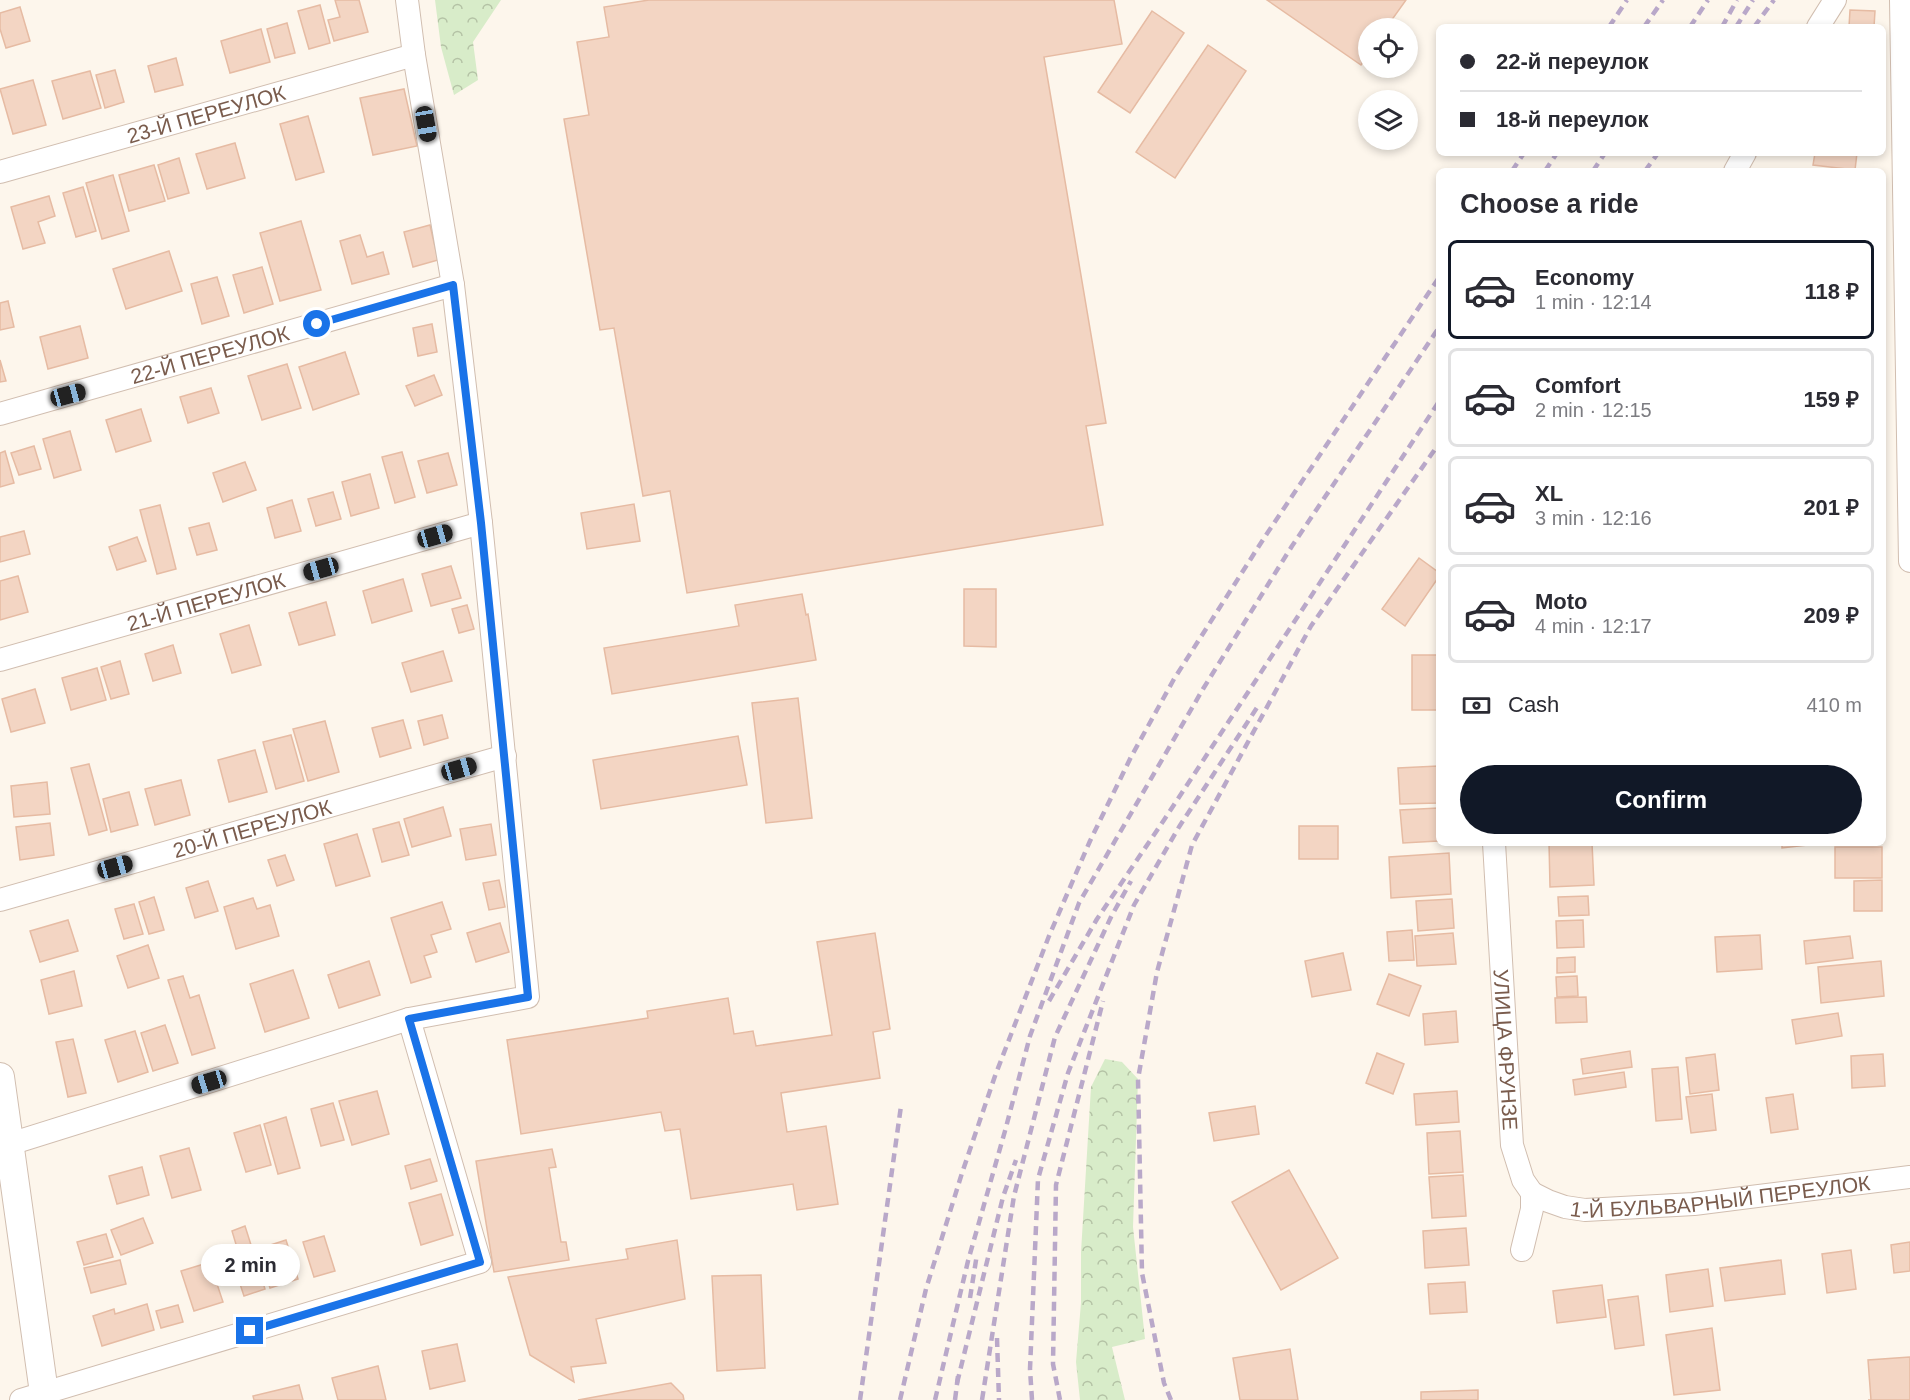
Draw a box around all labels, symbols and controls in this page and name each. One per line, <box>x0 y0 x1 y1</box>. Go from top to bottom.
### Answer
map controls <box>1358 18 1418 150</box>
button: locate <box>1358 18 1418 78</box>
text: 22-й переулок <box>1496 49 1648 74</box>
street label: 23-Й ПЕРЕУЛОК <box>124 80 288 147</box>
button: layers <box>1358 90 1418 150</box>
car <box>414 105 438 143</box>
text: 18-й переулок <box>1496 107 1648 132</box>
text: Choose a ride <box>1460 189 1639 219</box>
icon: car <box>1463 263 1517 317</box>
text: Economy <box>1535 265 1634 290</box>
text: 118 ₽ <box>1805 279 1859 304</box>
text: 1 min · 12:14 <box>1535 291 1652 313</box>
route start <box>303 310 330 337</box>
street label: 22-Й ПЕРЕУЛОК <box>128 321 292 388</box>
icon: car <box>1463 371 1517 425</box>
text: Comfort <box>1535 373 1621 398</box>
car <box>48 382 88 408</box>
text: 159 ₽ <box>1803 387 1859 412</box>
text: 2 min · 12:15 <box>1535 399 1652 421</box>
icon: car <box>1463 479 1517 533</box>
text: XL <box>1535 481 1563 506</box>
text: 201 ₽ <box>1803 495 1859 520</box>
text: 3 min · 12:16 <box>1535 507 1652 529</box>
car <box>415 522 455 550</box>
car <box>301 555 341 583</box>
street label: 21-Й ПЕРЕУЛОК <box>124 568 288 635</box>
icon: car <box>1463 587 1517 641</box>
text: Moto <box>1535 589 1588 614</box>
text: 209 ₽ <box>1803 603 1859 628</box>
text: 4 min · 12:17 <box>1535 615 1652 637</box>
icon: cash <box>1460 689 1493 722</box>
text: Cash <box>1508 692 1559 717</box>
text: 410 m <box>1806 694 1862 716</box>
car <box>439 755 479 783</box>
button: Confirm <box>1460 765 1862 834</box>
street label: 20-Й ПЕРЕУЛОК <box>170 794 334 862</box>
car <box>95 853 135 881</box>
street label: УЛИЦА ФРУНЗЕ <box>1490 968 1523 1131</box>
car <box>189 1068 229 1096</box>
street label: 1-Й БУЛЬВАРНЫЙ ПЕРЕУЛОК <box>1569 1170 1872 1222</box>
callout: 2 min <box>200 1244 300 1286</box>
text: 2 min <box>224 1254 277 1276</box>
route end <box>236 1317 263 1344</box>

